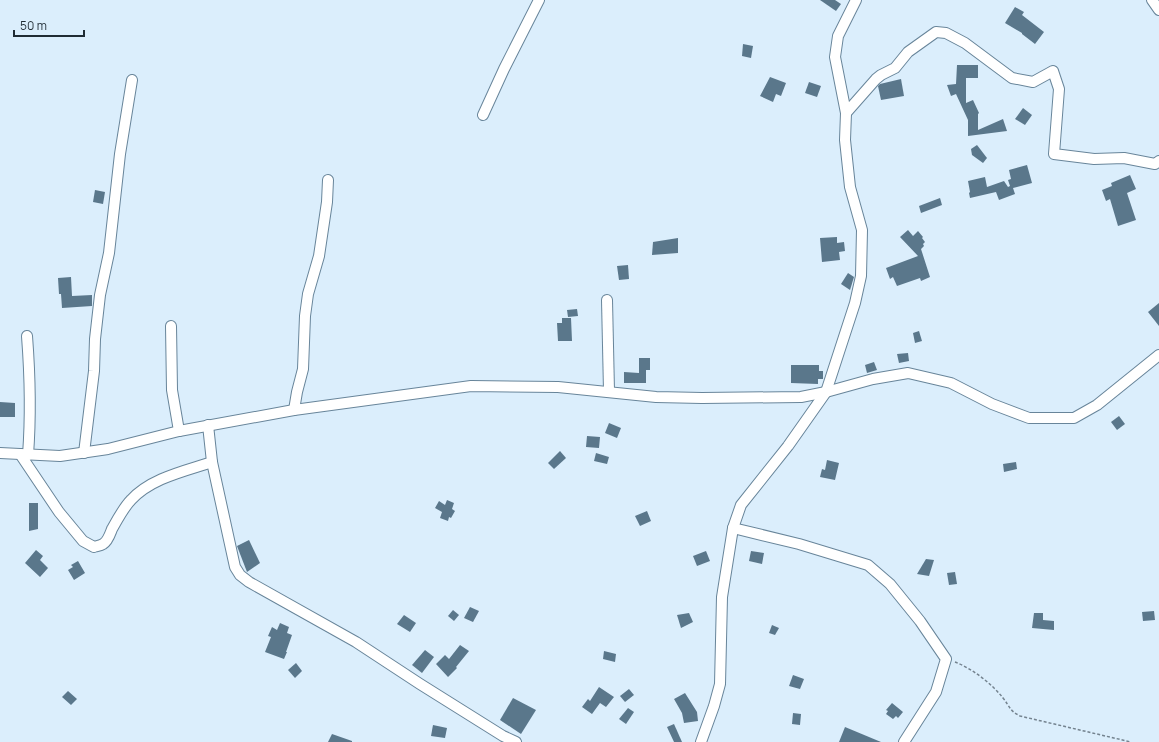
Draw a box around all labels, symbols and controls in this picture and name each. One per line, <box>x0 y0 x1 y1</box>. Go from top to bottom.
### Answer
scale bar <box>14 12 84 38</box>
text: 50 m <box>20 17 47 34</box>

